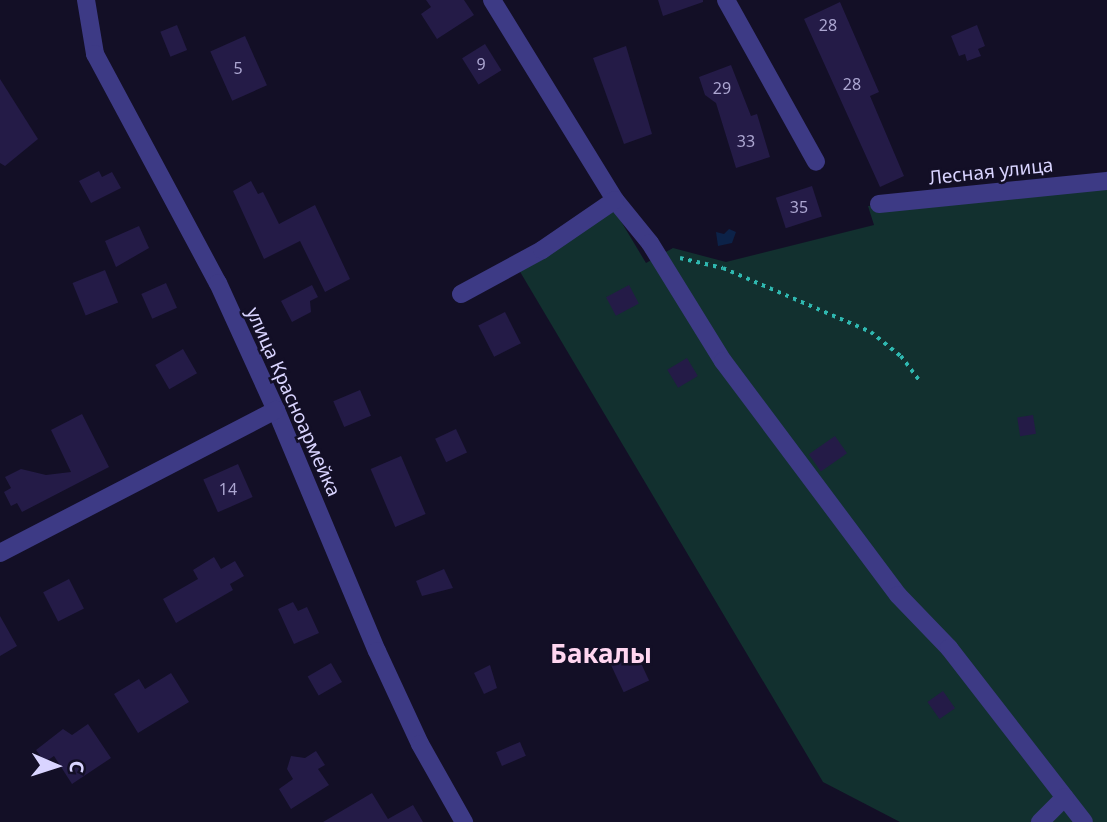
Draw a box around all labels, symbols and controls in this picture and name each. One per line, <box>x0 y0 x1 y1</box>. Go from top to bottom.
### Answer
house number: 28 <box>819 15 837 35</box>
house number: 9 <box>476 54 486 74</box>
house number: 5 <box>233 58 243 78</box>
house number: 28 <box>843 74 861 94</box>
house number: 29 <box>713 78 731 98</box>
house number: 33 <box>737 131 755 151</box>
street label: Лесная улица <box>928 154 1054 190</box>
house number: 35 <box>790 197 808 217</box>
street label: улица Красноармейка <box>241 304 345 500</box>
house number: 14 <box>219 479 237 499</box>
district label: Бакалы <box>550 638 652 670</box>
north arrow <box>21 731 91 801</box>
text: С <box>64 760 90 774</box>

